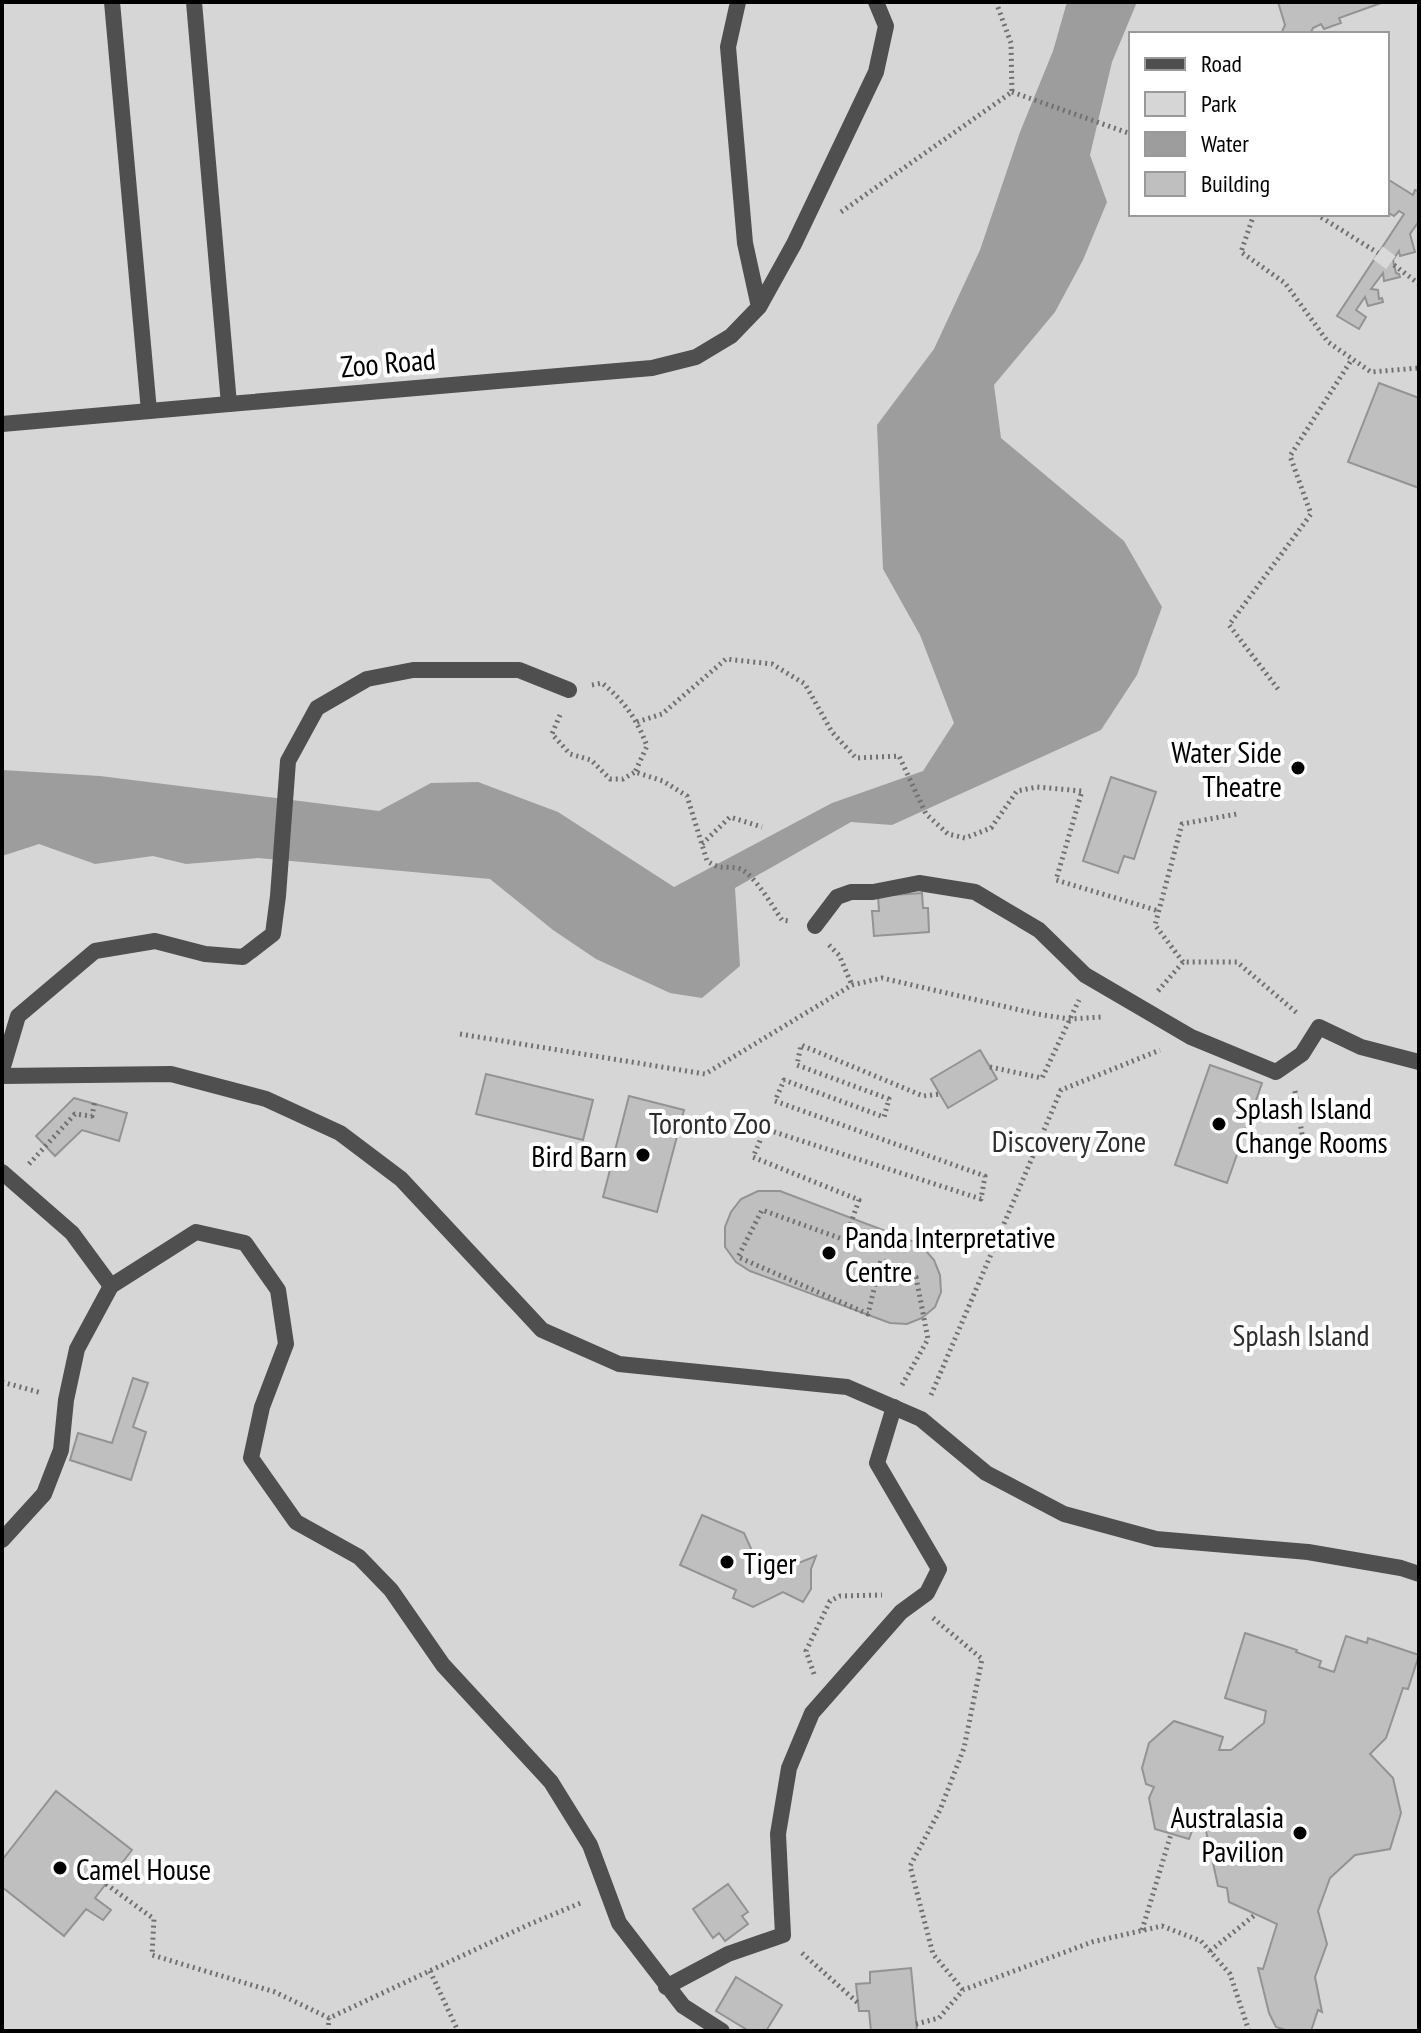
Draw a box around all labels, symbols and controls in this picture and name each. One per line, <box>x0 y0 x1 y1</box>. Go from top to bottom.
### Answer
legend <box>1129 32 1389 216</box>
text: Road <box>1201 48 1242 79</box>
text: Park <box>1201 88 1237 119</box>
text: Water <box>1201 128 1249 159</box>
text: Building <box>1201 168 1270 199</box>
street label: Zoo Road <box>339 338 437 386</box>
place label: Water Side Theatre <box>1171 732 1282 805</box>
marker: Water Side Theatre <box>1289 759 1307 777</box>
place label: Splash Island Change Rooms <box>1235 1088 1388 1161</box>
park label: Toronto Zoo <box>649 1103 771 1142</box>
marker: Splash Island Change Rooms <box>1210 1115 1228 1133</box>
park label: Discovery Zone <box>992 1121 1146 1160</box>
place label: Bird Barn <box>531 1136 627 1175</box>
marker: Bird Barn <box>634 1146 652 1164</box>
place label: Panda Interpretative Centre <box>845 1217 1056 1290</box>
marker: Panda Interpretative Centre <box>820 1244 838 1262</box>
park label: Splash Island <box>1233 1315 1369 1354</box>
place label: Tiger <box>743 1543 797 1582</box>
marker: Tiger <box>718 1553 736 1571</box>
place label: Australasia Pavilion <box>1171 1797 1284 1870</box>
marker: Australasia Pavilion <box>1291 1824 1309 1842</box>
place label: Camel House <box>76 1849 211 1888</box>
marker: Camel House <box>51 1859 69 1877</box>

